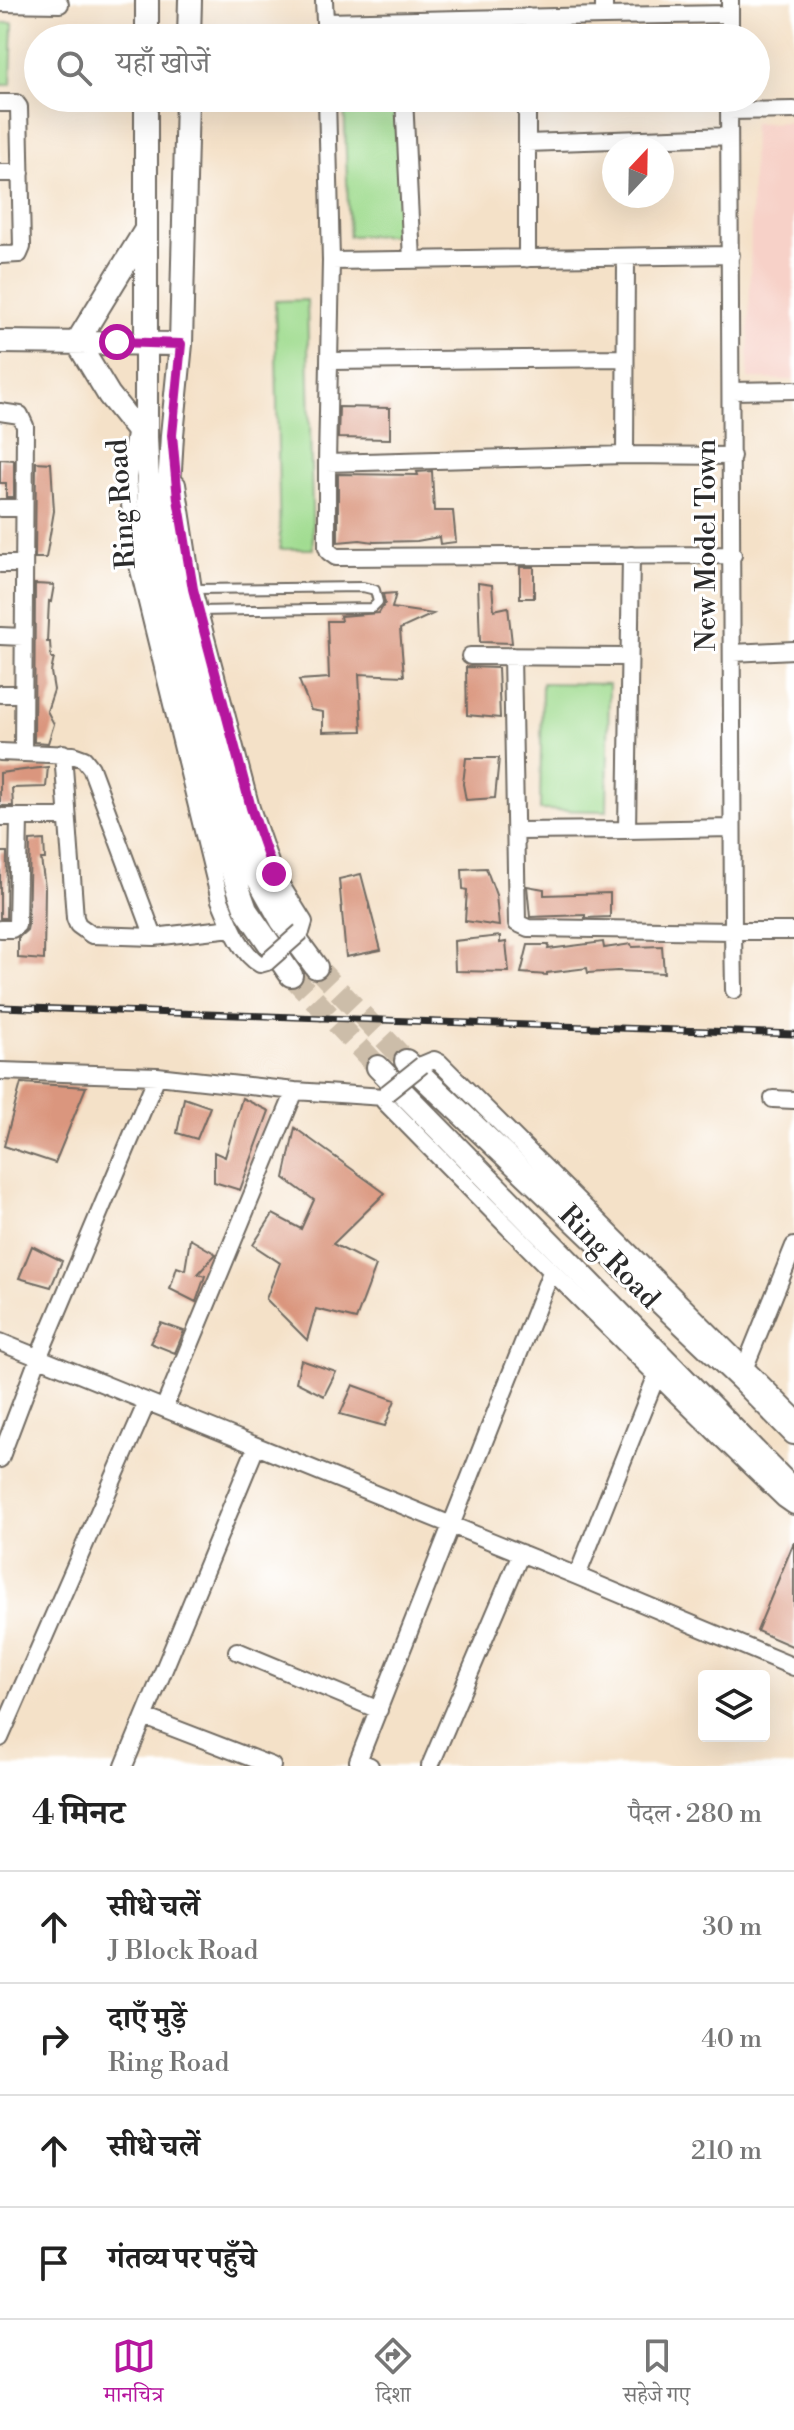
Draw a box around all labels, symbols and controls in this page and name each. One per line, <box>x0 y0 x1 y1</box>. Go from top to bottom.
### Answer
search box <box>24 24 770 112</box>
text: यहाँ खोजें <box>116 45 210 83</box>
icon: search <box>52 46 96 90</box>
north arrow <box>602 136 674 208</box>
route start <box>99 324 135 360</box>
street label: Ring Road <box>100 438 144 570</box>
street label: New Model Town <box>689 438 724 651</box>
route end <box>256 856 292 892</box>
street label: Ring Road <box>551 1198 667 1316</box>
map controls <box>698 1670 770 1742</box>
button: layers <box>698 1670 770 1742</box>
text: 4 मिनट <box>32 1793 125 1835</box>
text: पैदल · 280 m <box>628 1798 762 1830</box>
text: सीधे चलें <box>108 1888 200 1926</box>
icon: ahead <box>32 1905 76 1949</box>
text: 30 m <box>702 1911 762 1943</box>
text: J Block Road <box>108 1935 258 1967</box>
text: दाएँ मुड़ें <box>108 2000 186 2038</box>
icon: right <box>32 2017 76 2061</box>
text: 40 m <box>701 2023 762 2055</box>
text: Ring Road <box>108 2047 229 2079</box>
text: सीधे चलें <box>108 2128 200 2166</box>
icon: ahead <box>32 2129 76 2173</box>
text: 210 m <box>691 2135 762 2167</box>
text: गंतव्य पर पहुँचे <box>108 2240 256 2278</box>
icon: arrive <box>32 2241 76 2285</box>
tab: मानचित्र <box>104 2334 164 2416</box>
tab: दिशा <box>371 2334 415 2416</box>
tab: सहेजे गए <box>623 2334 690 2416</box>

